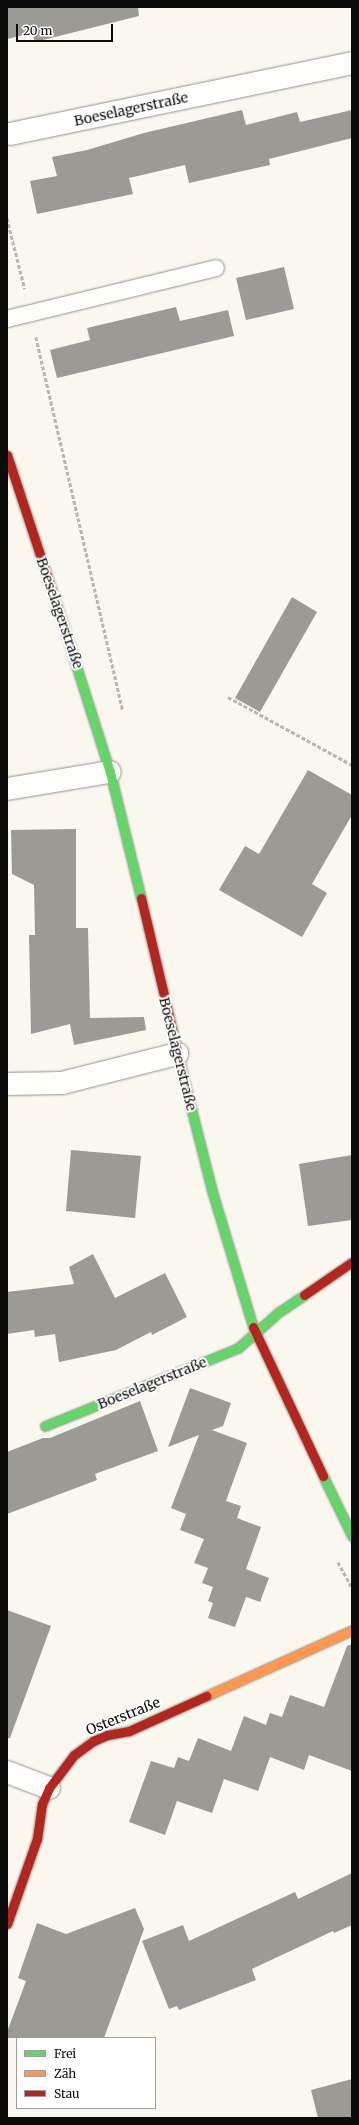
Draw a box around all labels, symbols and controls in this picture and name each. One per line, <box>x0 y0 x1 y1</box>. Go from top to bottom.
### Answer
scale bar <box>18 16 115 42</box>
text: 20 m <box>23 23 52 38</box>
street label: Boeselagerstraße <box>72 89 190 129</box>
street label: Boeselagerstraße <box>33 555 87 671</box>
street label: Boeselagerstraße <box>156 996 200 1112</box>
street label: Boeselagerstraße <box>95 1353 209 1413</box>
street label: Osterstraße <box>84 1694 162 1738</box>
legend <box>16 2037 156 2109</box>
text: Frei <box>54 2046 76 2061</box>
text: Zäh <box>54 2066 76 2081</box>
text: Stau <box>54 2086 80 2101</box>

